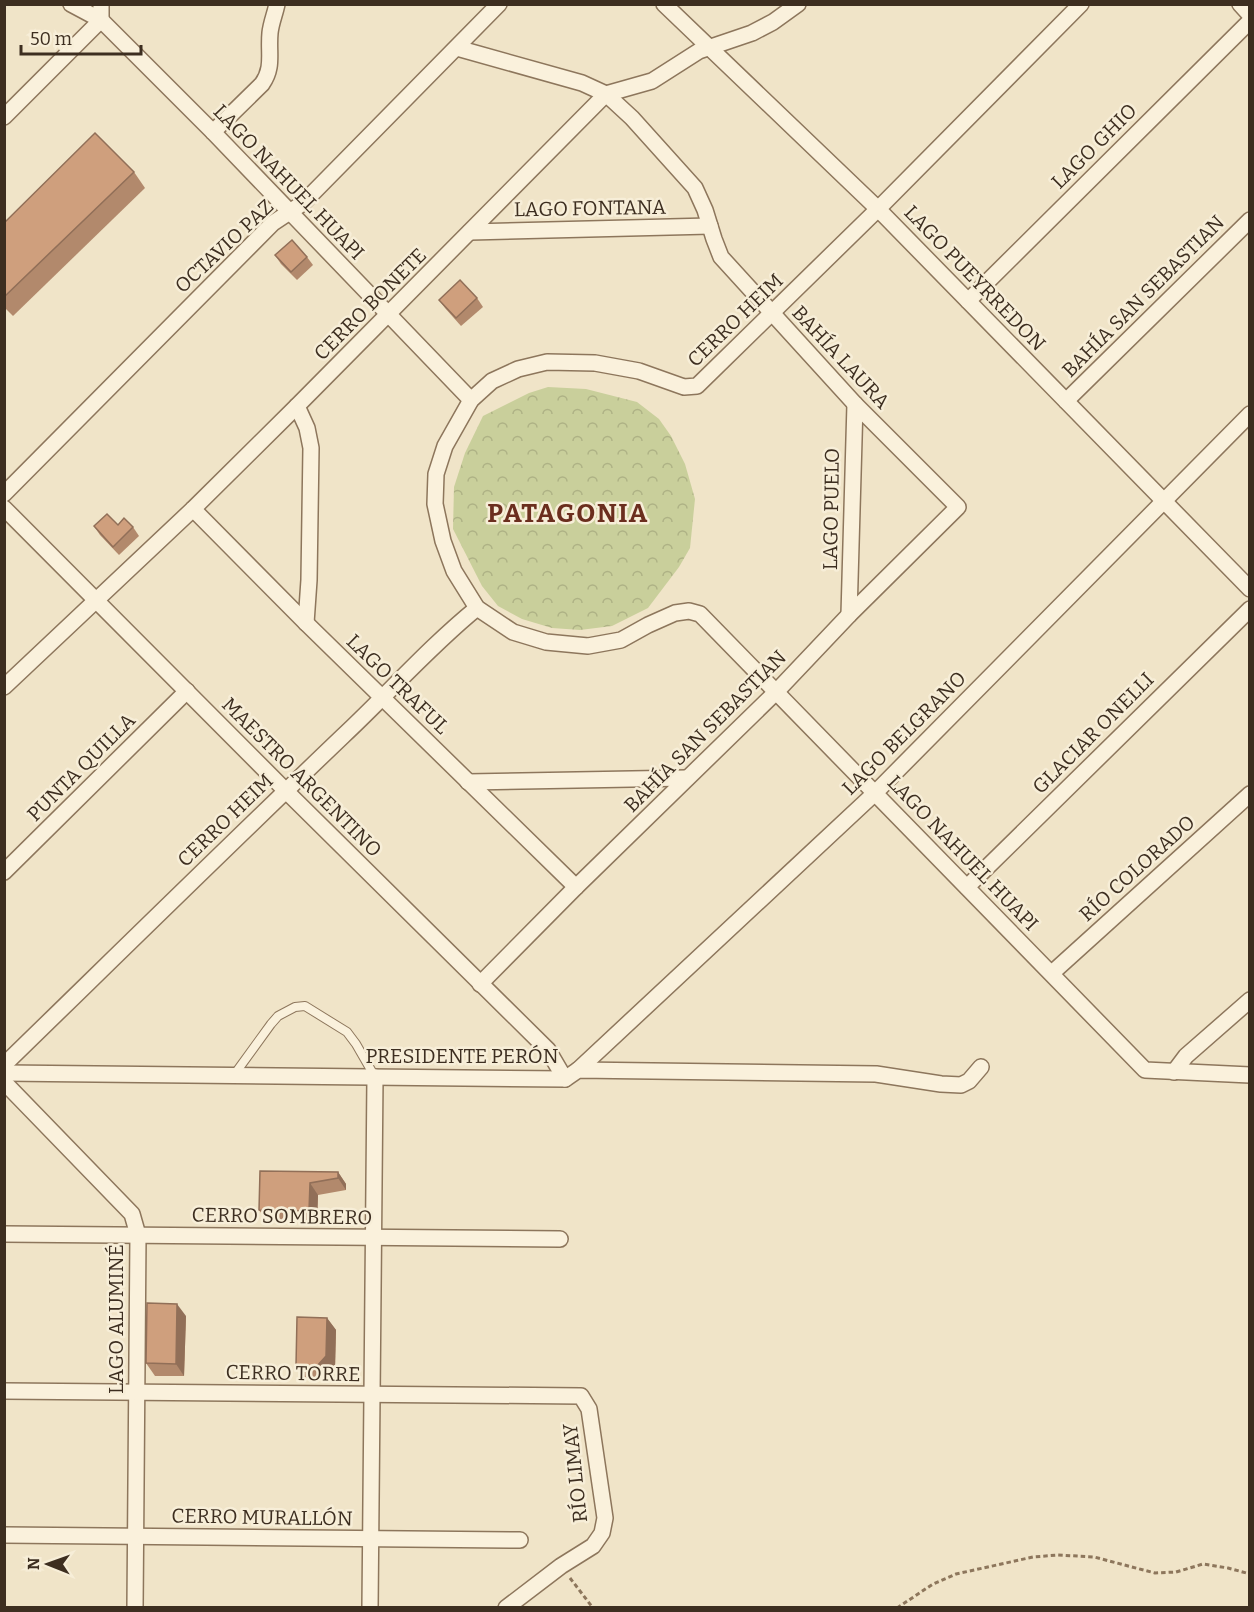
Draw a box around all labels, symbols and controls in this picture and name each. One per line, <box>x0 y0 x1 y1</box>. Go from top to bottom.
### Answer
scale bar <box>21 18 141 56</box>
text: 50 m <box>30 28 72 50</box>
street label: LAGO GHIO <box>1046 98 1142 194</box>
street label: LAGO NAHUEL HUAPI <box>209 99 369 265</box>
street label: OCTAVIO PAZ <box>170 194 278 298</box>
street label: LAGO FONTANA <box>514 195 667 221</box>
street label: LAGO PUEYRREDON <box>899 200 1051 356</box>
street label: BAHÍA SAN SEBASTIAN <box>1057 210 1229 382</box>
street label: CERRO BONETE <box>309 243 431 365</box>
street label: CERRO HEIM <box>682 268 788 372</box>
street label: BAHÍA LAURA <box>787 301 895 414</box>
street label: LAGO PUELO <box>818 448 844 570</box>
district label: PATAGONIA <box>487 498 649 529</box>
street label: LAGO TRAFUL <box>342 629 454 739</box>
street label: BAHÍA SAN SEBASTIAN <box>619 645 791 817</box>
street label: LAGO BELGRANO <box>837 666 971 800</box>
street label: GLACIAR ONELLI <box>1027 667 1159 799</box>
street label: MAESTRO ARGENTINO <box>217 692 387 862</box>
street label: PUNTA QUILLA <box>22 707 141 826</box>
street label: CERRO HEIM <box>172 768 278 872</box>
street label: LAGO NAHUEL HUAPI <box>883 770 1043 936</box>
street label: RÍO COLORADO <box>1074 810 1200 926</box>
street label: PRESIDENTE PERÓN <box>365 1044 559 1068</box>
street label: CERRO SOMBRERO <box>192 1202 372 1230</box>
street label: LAGO ALUMINÉ <box>104 1244 128 1394</box>
street label: CERRO TORRE <box>225 1360 361 1386</box>
street label: RÍO LIMAY <box>558 1422 592 1524</box>
street label: CERRO MURALLÓN <box>171 1503 353 1531</box>
north arrow <box>18 1534 78 1594</box>
text: N <box>24 1557 43 1570</box>

